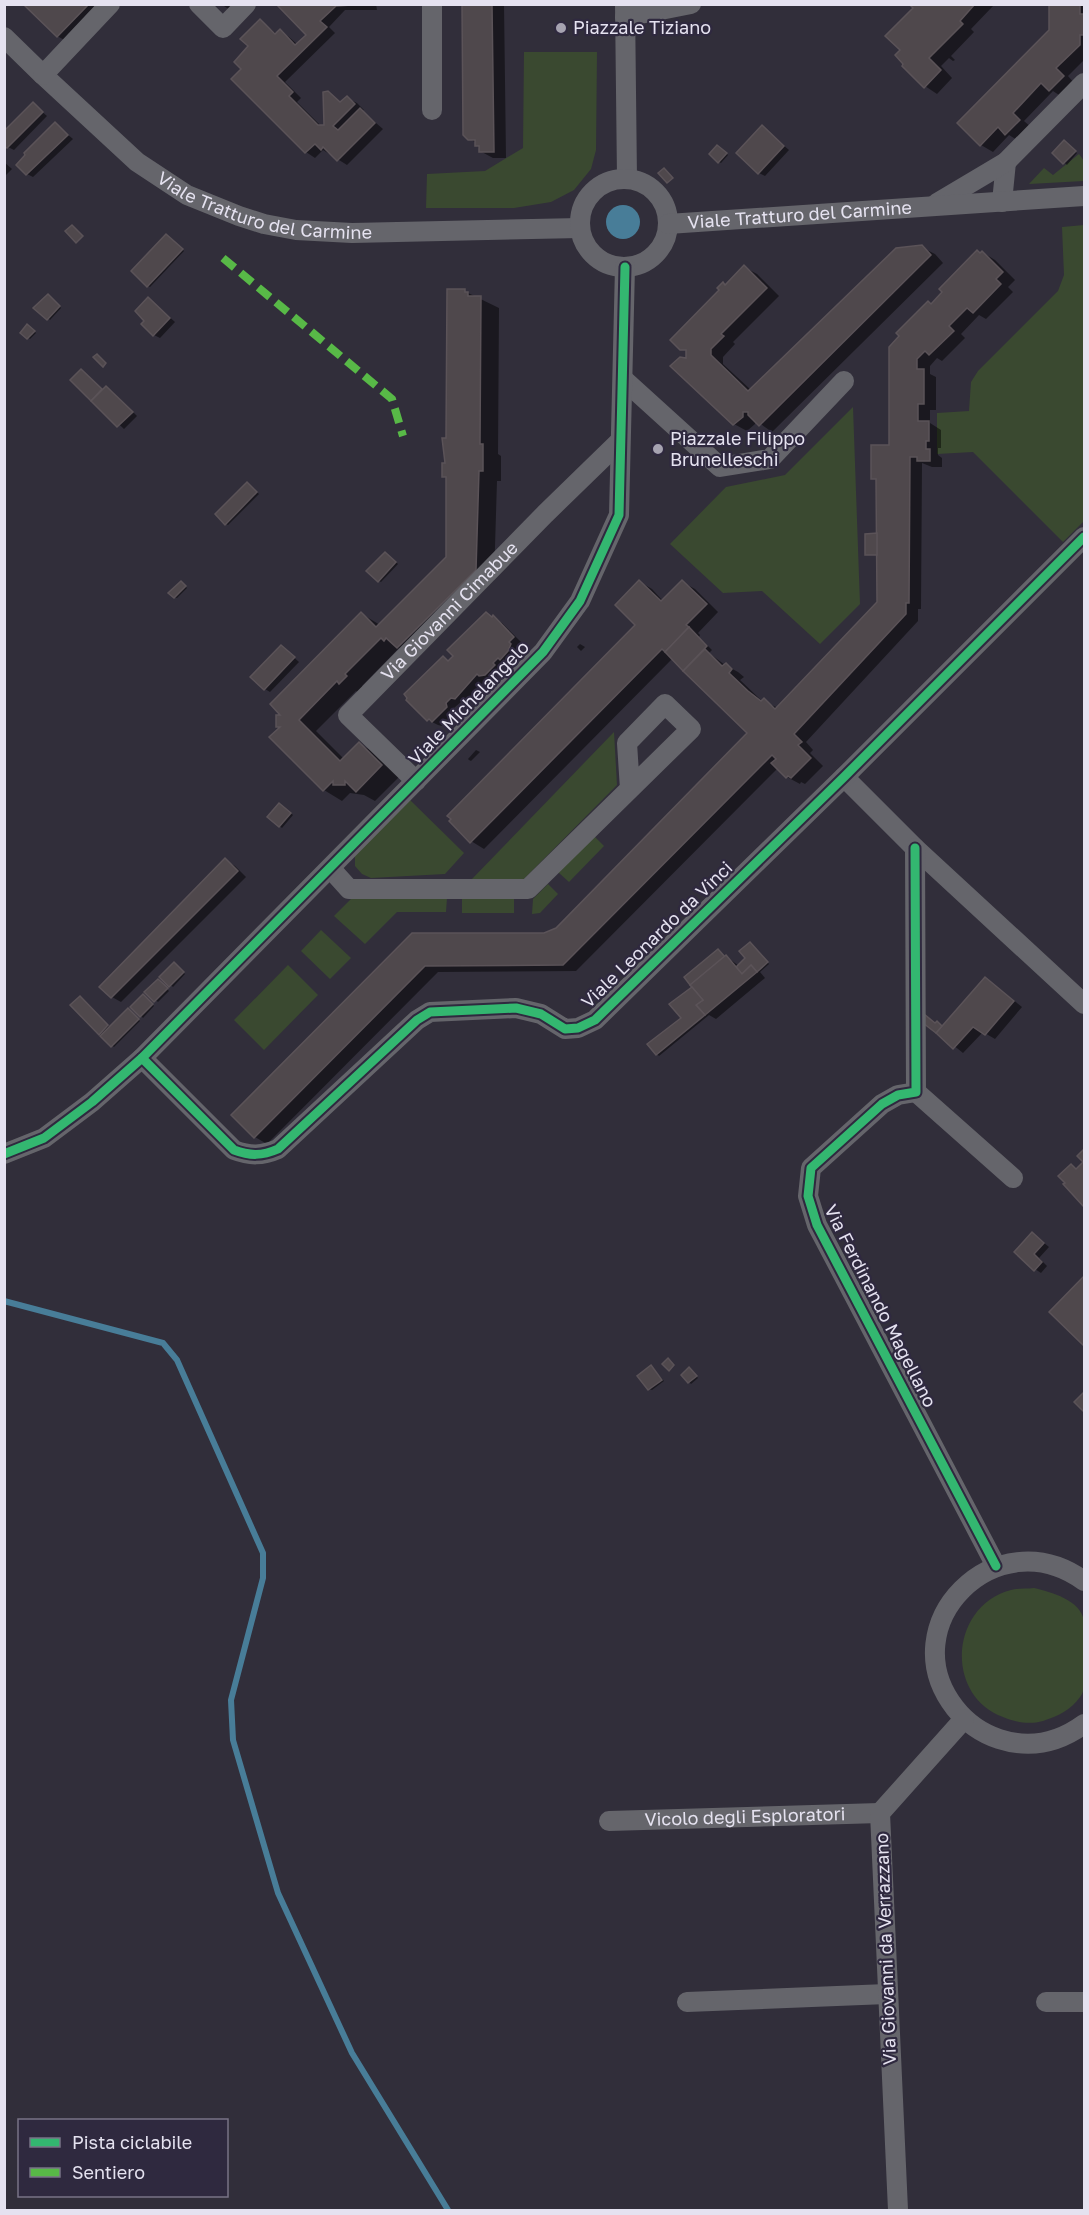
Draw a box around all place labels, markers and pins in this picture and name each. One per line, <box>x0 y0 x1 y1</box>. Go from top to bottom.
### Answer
place label: Piazzale Tiziano <box>573 16 711 38</box>
marker: Piazzale Tiziano <box>554 21 568 35</box>
place label: Piazzale Filippo Brunelleschi <box>670 427 805 470</box>
marker: Piazzale Filippo Brunelleschi <box>651 442 665 456</box>

